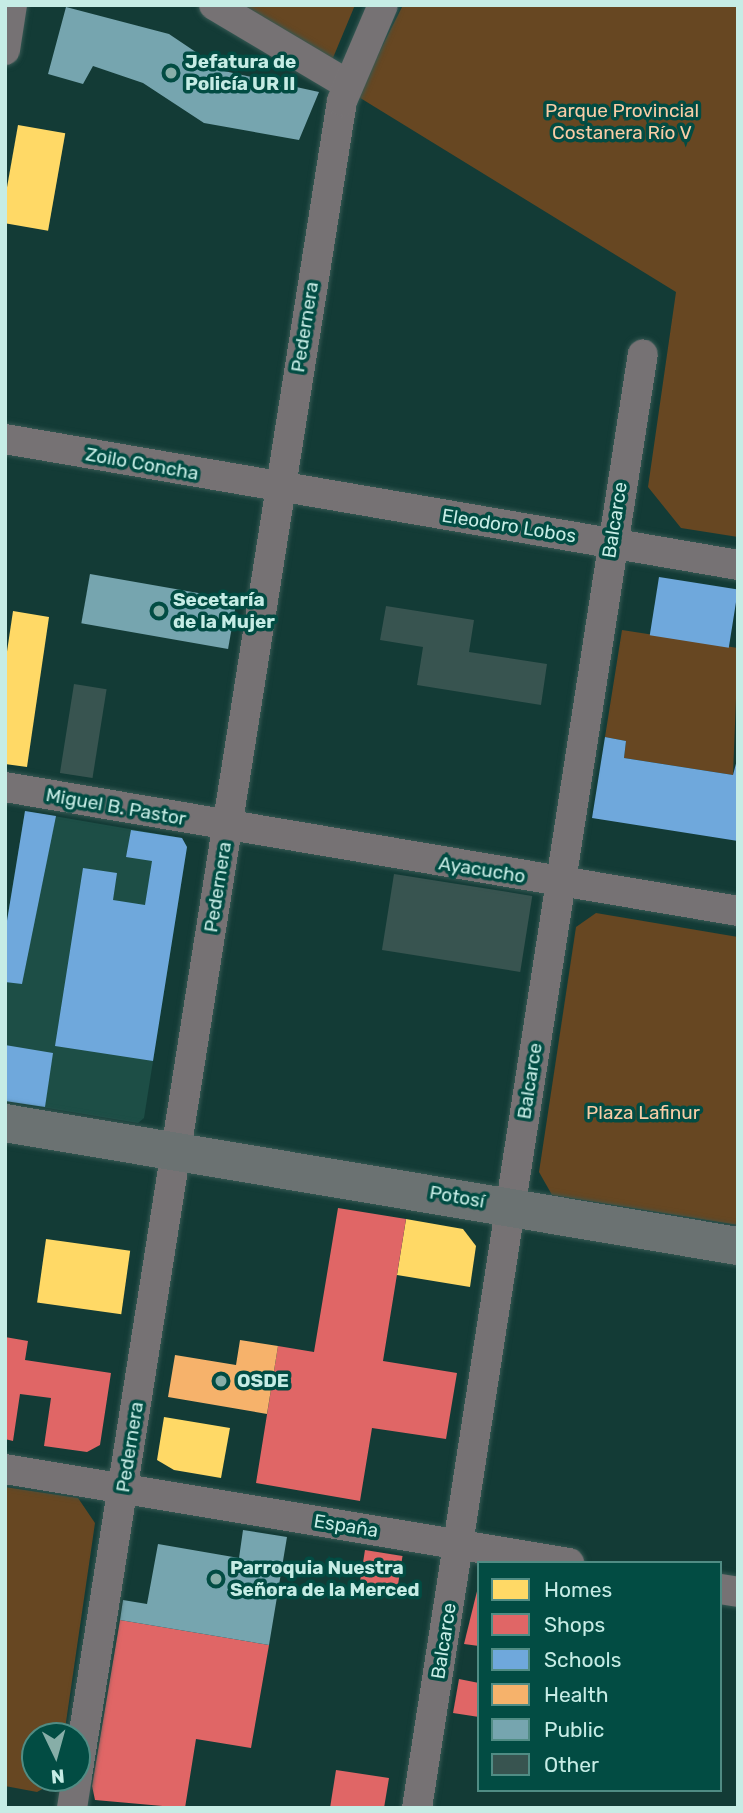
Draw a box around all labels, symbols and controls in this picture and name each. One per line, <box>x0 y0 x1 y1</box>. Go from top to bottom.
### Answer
place label: Jefatura de Policía UR II <box>185 51 296 95</box>
marker: Jefatura de Policía UR II <box>163 65 179 81</box>
park label: Parque Provincial Costanera Río V <box>545 100 699 144</box>
street label: Pedernera <box>287 280 323 374</box>
street label: Zoilo Concha <box>84 443 200 485</box>
street label: Balcarce <box>598 480 632 560</box>
street label: Eleodoro Lobos <box>440 504 578 548</box>
place label: Secetaría de la Mujer <box>173 589 275 633</box>
marker: Secetaría de la Mujer <box>151 603 167 619</box>
street label: Miguel B. Pastor <box>44 783 188 831</box>
street label: Pedernera <box>200 840 236 934</box>
street label: Ayacucho <box>437 852 527 888</box>
street label: Balcarce <box>513 1041 547 1121</box>
park label: Plaza Lafinur <box>586 1102 700 1124</box>
street label: Potosí <box>428 1181 486 1213</box>
place label: OSDE <box>237 1370 289 1392</box>
marker: OSDE <box>211 1371 231 1391</box>
street label: Pedernera <box>112 1400 148 1494</box>
street label: España <box>312 1510 380 1542</box>
place label: Parroquia Nuestra Señora de la Merced <box>230 1557 419 1601</box>
legend <box>477 1561 722 1792</box>
marker: Parroquia Nuestra Señora de la Merced <box>208 1571 224 1587</box>
text: Homes <box>544 1577 612 1602</box>
street label: Balcarce <box>427 1601 461 1681</box>
text: Shops <box>544 1612 605 1637</box>
text: Schools <box>544 1647 621 1672</box>
text: Health <box>544 1682 608 1707</box>
text: Public <box>544 1717 604 1742</box>
north arrow <box>21 1722 91 1792</box>
text: Other <box>544 1752 599 1777</box>
text: N <box>50 1764 66 1788</box>

